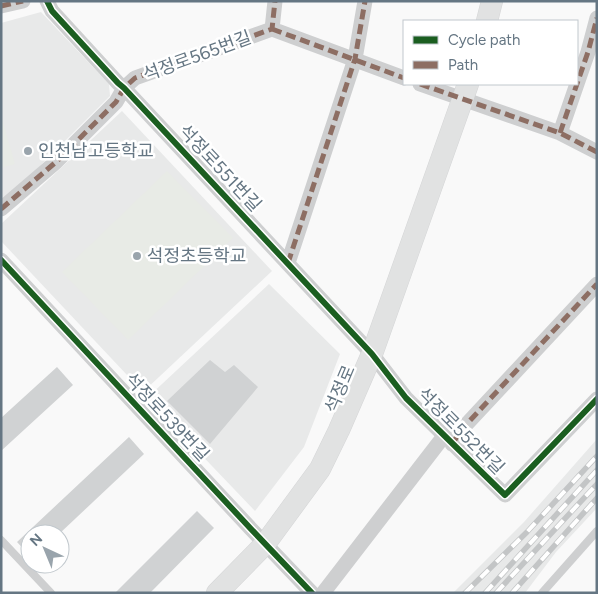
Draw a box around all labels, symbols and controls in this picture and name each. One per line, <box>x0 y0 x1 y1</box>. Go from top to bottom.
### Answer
legend <box>403 20 578 85</box>
street label: 석정로565번길 <box>140 26 254 86</box>
text: Cycle path <box>448 31 520 49</box>
text: Path <box>448 56 478 74</box>
street label: 석정로551번길 <box>174 120 266 216</box>
place label: 인천남고등학교 <box>38 140 154 162</box>
marker: 인천남고등학교 <box>22 145 34 157</box>
place label: 석정초등학교 <box>147 245 246 267</box>
marker: 석정초등학교 <box>131 250 143 262</box>
street label: 석정로 <box>320 362 360 416</box>
street label: 석정로539번길 <box>120 368 214 466</box>
street label: 석정로552번길 <box>413 383 509 479</box>
north arrow <box>20 524 70 574</box>
text: N <box>27 530 46 550</box>

